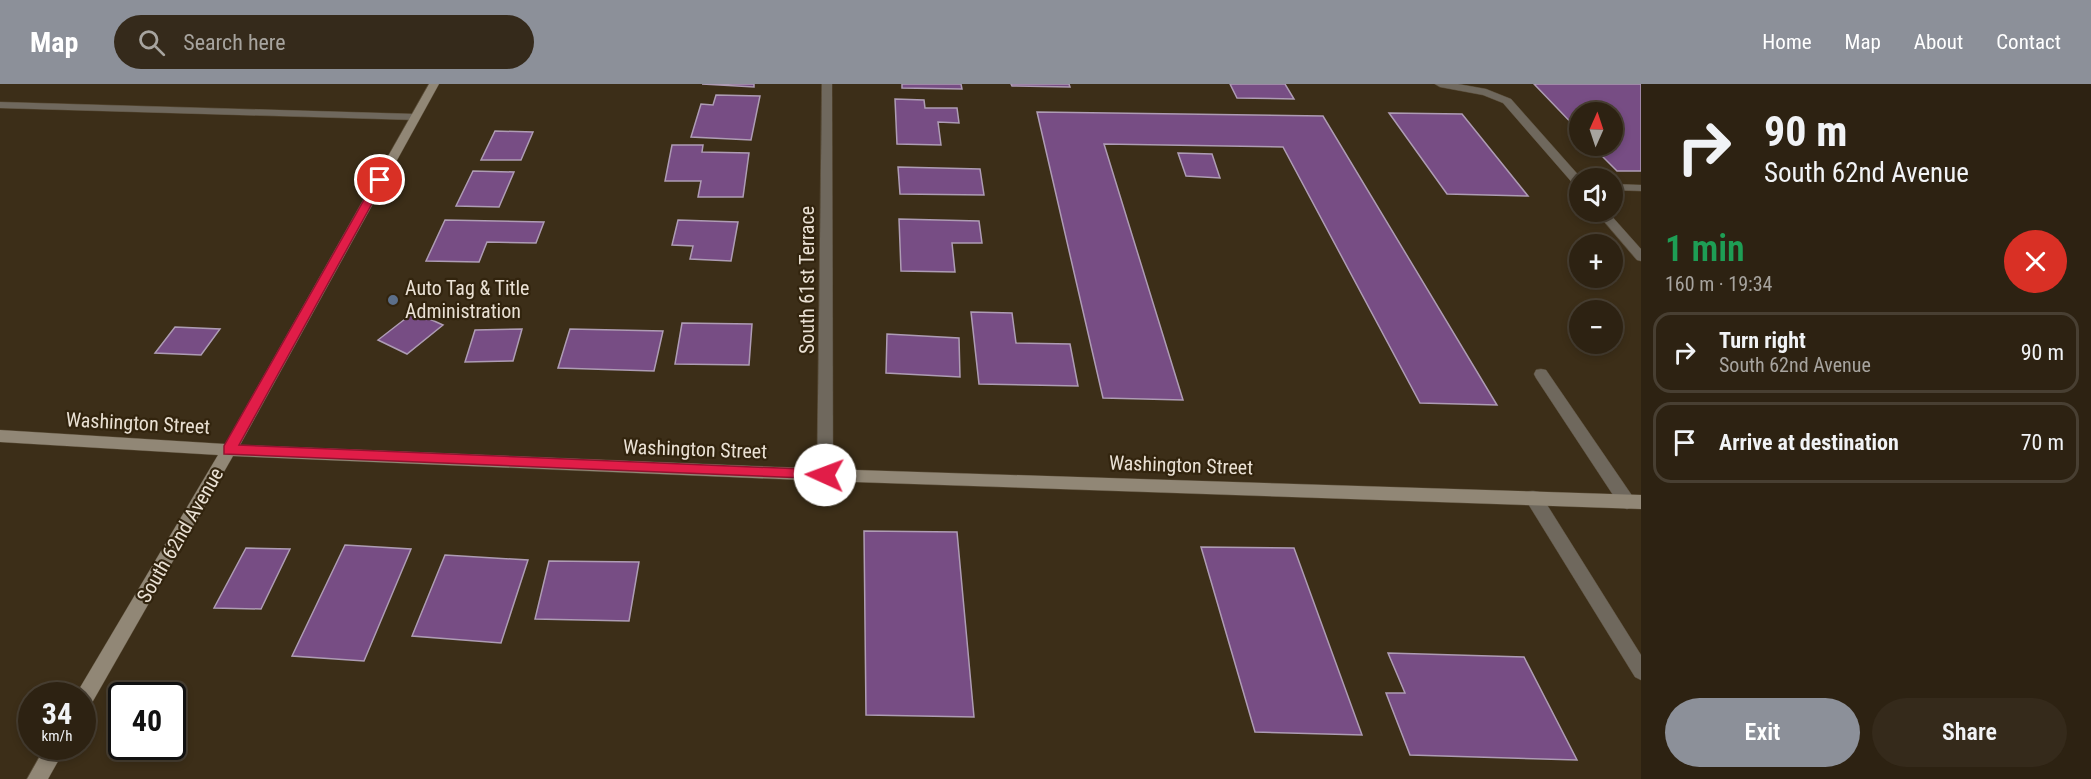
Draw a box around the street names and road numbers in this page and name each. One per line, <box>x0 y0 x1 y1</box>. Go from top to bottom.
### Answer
street label: South 61st Terrace <box>795 206 819 354</box>
street label: Washington Street <box>65 407 211 439</box>
street label: Washington Street <box>622 434 768 464</box>
street label: Washington Street <box>1108 450 1254 480</box>
street label: South 62nd Avenue <box>132 463 228 607</box>

